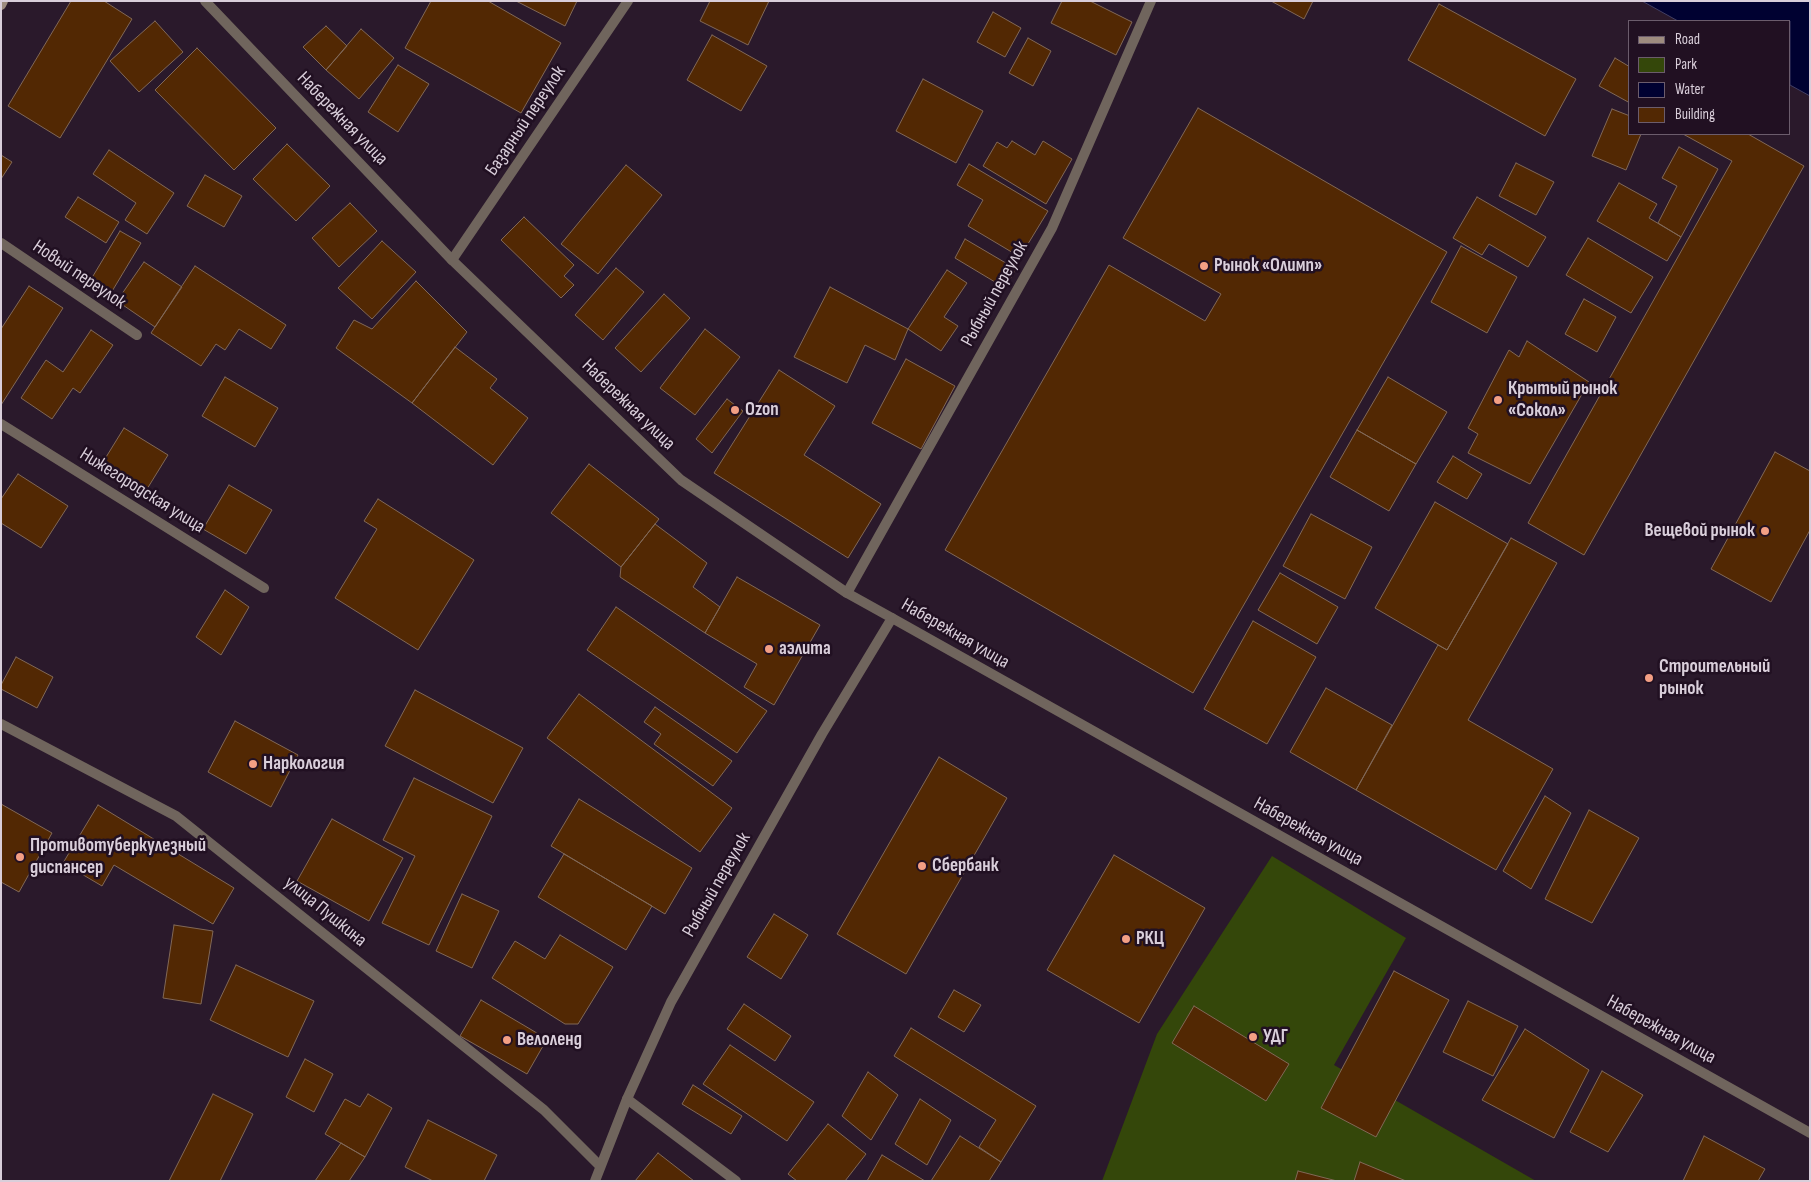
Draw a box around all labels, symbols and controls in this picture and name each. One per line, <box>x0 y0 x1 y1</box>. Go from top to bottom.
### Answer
legend <box>1628 20 1791 135</box>
text: Road <box>1675 30 1700 49</box>
text: Park <box>1675 55 1697 74</box>
street label: Базарный переулок <box>481 62 571 180</box>
street label: Набережная улица <box>292 68 392 170</box>
text: Water <box>1675 80 1705 99</box>
text: Building <box>1675 105 1715 124</box>
street label: Новый переулок <box>28 236 130 314</box>
street label: Рыбный переулок <box>957 237 1033 351</box>
place label: Рынок «Олимп» <box>1214 255 1322 277</box>
marker: Рынок «Олимп» <box>1198 260 1210 272</box>
street label: Набережная улица <box>577 355 679 455</box>
place label: Крытый рынок «Сокол» <box>1508 378 1617 422</box>
marker: Крытый рынок «Сокол» <box>1492 394 1504 406</box>
place label: Ozon <box>745 399 779 421</box>
marker: Ozon <box>729 404 741 416</box>
street label: Нижегородская улица <box>75 443 209 539</box>
place label: Вещевой рынок <box>1645 520 1755 542</box>
marker: Вещевой рынок <box>1759 525 1771 537</box>
street label: Набережная улица <box>897 594 1013 674</box>
place label: аэлита <box>779 638 831 660</box>
marker: аэлита <box>763 643 775 655</box>
place label: Строительный рынок <box>1659 656 1770 700</box>
marker: Строительный рынок <box>1643 672 1655 684</box>
place label: Наркология <box>263 753 345 775</box>
marker: Наркология <box>247 758 259 770</box>
street label: Набережная улица <box>1250 793 1366 871</box>
street label: Рыбный переулок <box>678 829 756 941</box>
place label: Противотуберкулезный диспансер <box>30 835 206 879</box>
marker: Противотуберкулезный диспансер <box>14 851 26 863</box>
place label: Сбербанк <box>932 855 999 877</box>
marker: Сбербанк <box>916 860 928 872</box>
street label: улица Пушкина <box>279 872 371 952</box>
place label: РКЦ <box>1136 928 1164 950</box>
marker: РКЦ <box>1120 933 1132 945</box>
street label: Набережная улица <box>1603 991 1719 1069</box>
place label: УДГ <box>1263 1026 1288 1048</box>
place label: Велоленд <box>517 1029 582 1051</box>
marker: УДГ <box>1247 1031 1259 1043</box>
marker: Велоленд <box>501 1034 513 1046</box>

